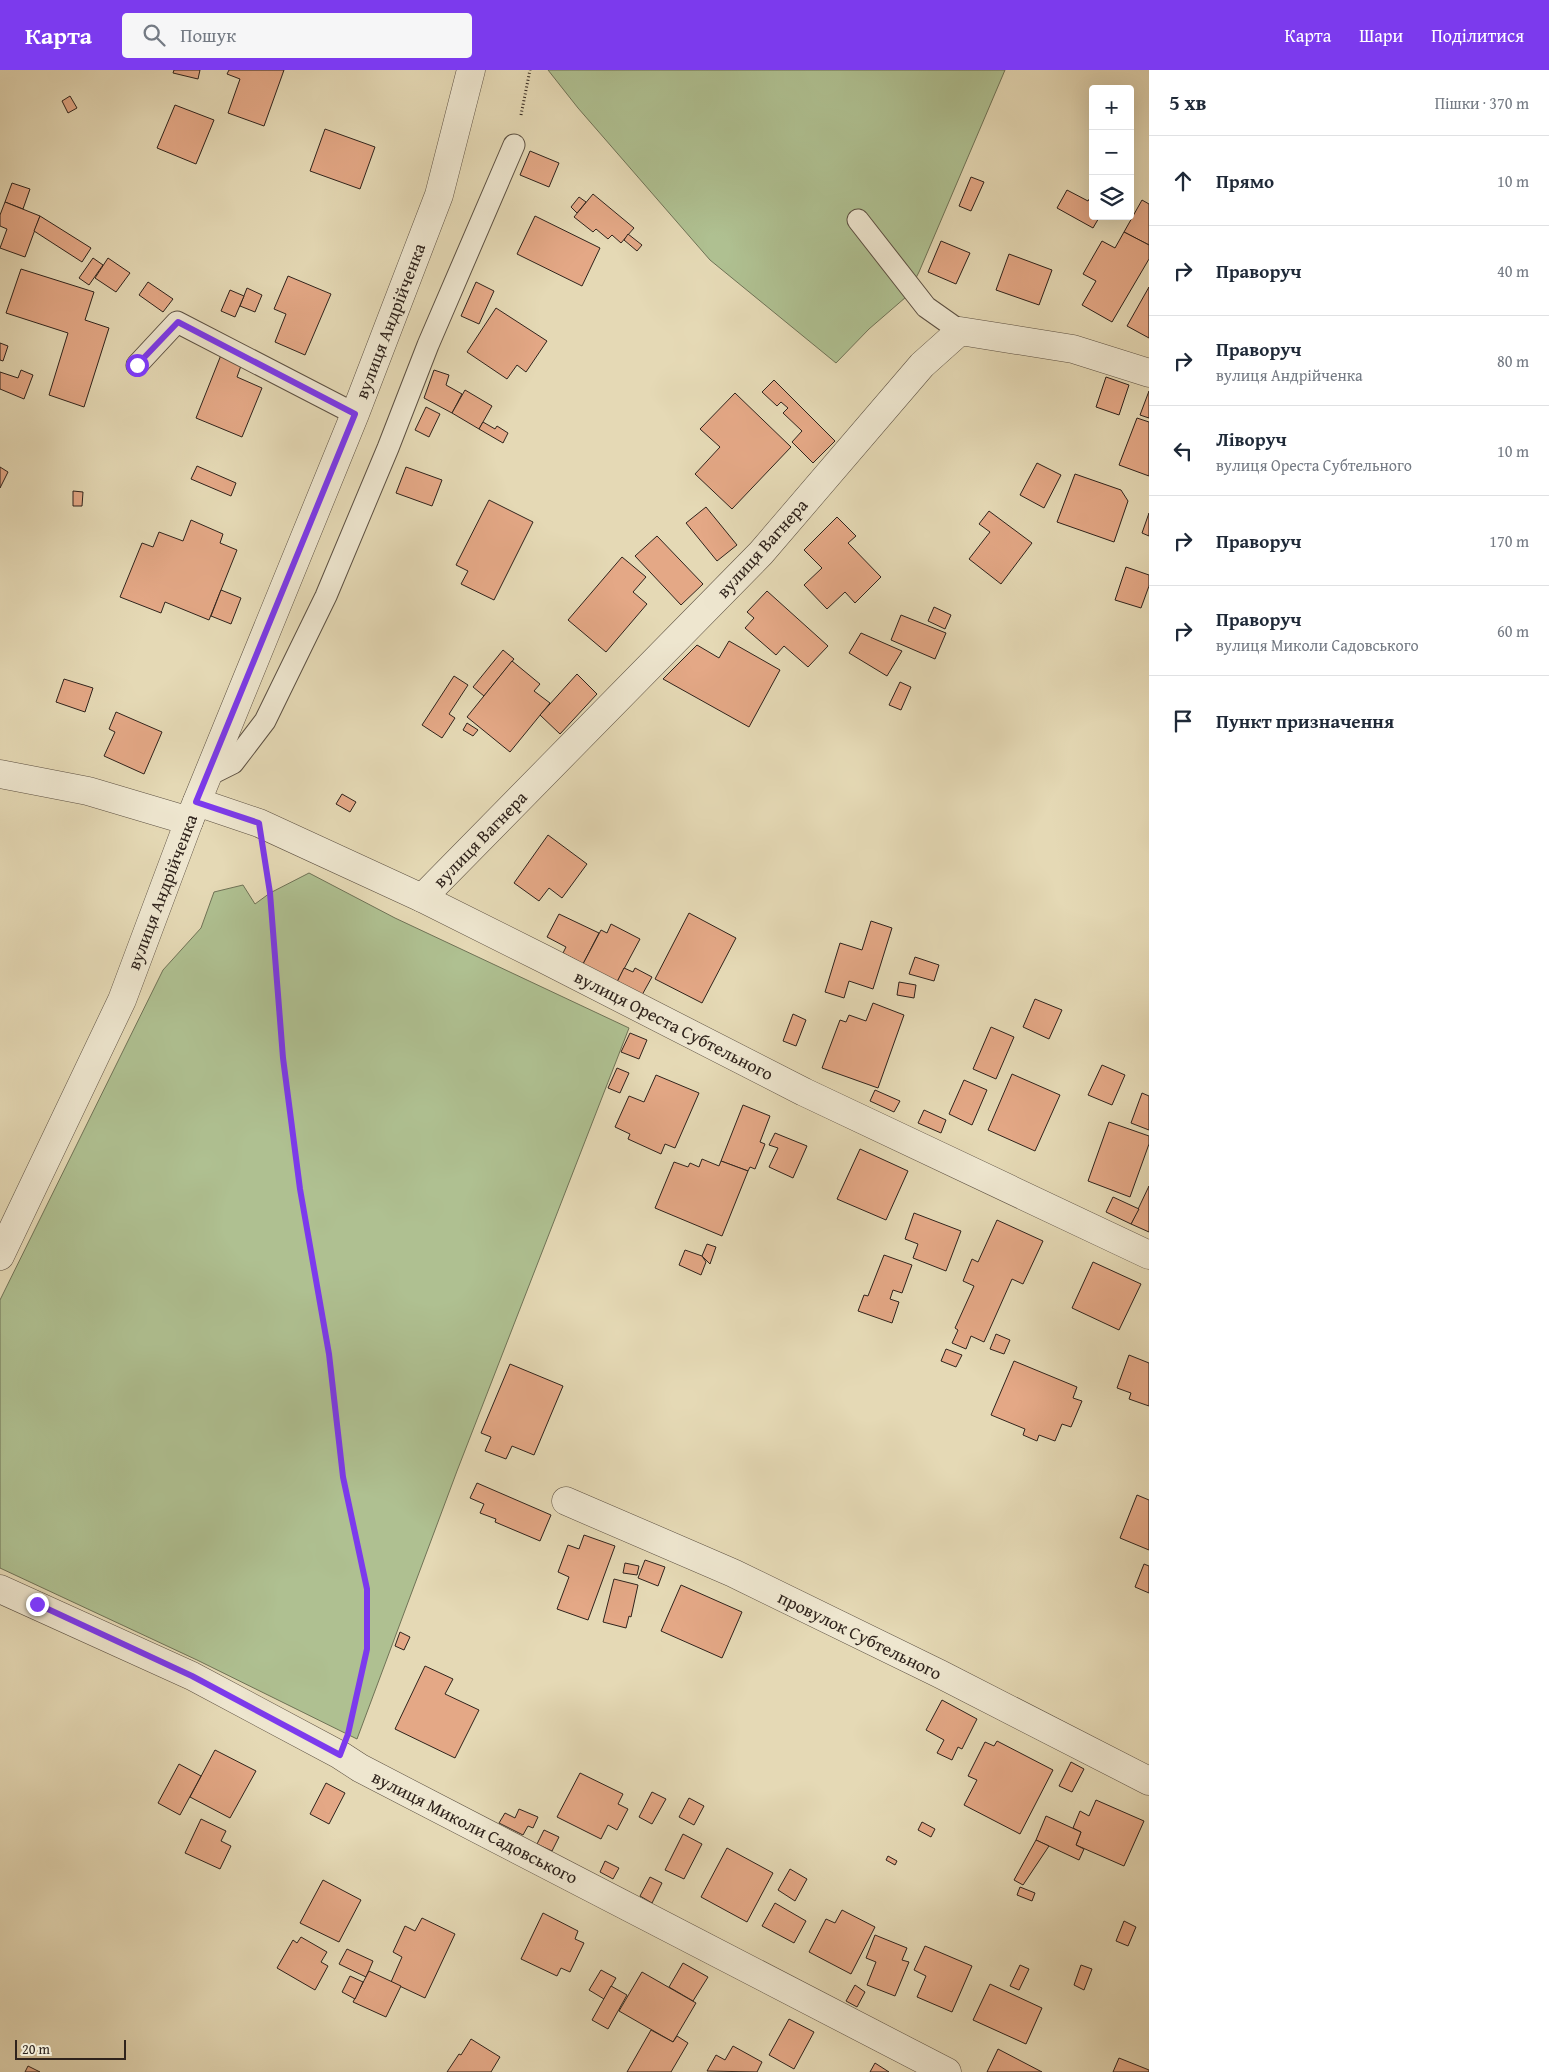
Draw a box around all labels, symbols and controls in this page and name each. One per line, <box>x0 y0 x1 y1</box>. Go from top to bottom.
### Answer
search box <box>122 13 472 58</box>
text: Карта <box>25 18 92 53</box>
icon: search <box>140 21 168 49</box>
text: Пошук <box>180 21 236 49</box>
text: Карта <box>1285 22 1331 49</box>
text: Шари <box>1359 22 1403 49</box>
text: Поділитися <box>1431 22 1524 49</box>
map controls <box>1089 85 1134 220</box>
button: + <box>1089 85 1134 130</box>
text: 5 хв <box>1169 87 1207 118</box>
text: Пішки · 370 m <box>1435 91 1529 115</box>
button: − <box>1089 130 1134 175</box>
icon: ahead <box>1169 167 1197 195</box>
text: Прямо <box>1216 167 1274 195</box>
text: 10 m <box>1497 169 1529 193</box>
button: layers <box>1089 175 1134 220</box>
street label: вулиця Андрійченка <box>348 239 432 403</box>
icon: right <box>1169 257 1197 285</box>
text: Праворуч <box>1216 257 1301 285</box>
text: 40 m <box>1497 259 1529 283</box>
text: Праворуч <box>1216 335 1301 363</box>
icon: right <box>1169 347 1197 375</box>
text: 80 m <box>1497 349 1529 373</box>
route start <box>126 354 149 377</box>
text: вулиця Андрійченка <box>1216 363 1363 387</box>
text: Ліворуч <box>1216 425 1287 453</box>
icon: left <box>1169 437 1197 465</box>
text: 10 m <box>1497 439 1529 463</box>
text: вулиця Ореста Субтельного <box>1216 453 1412 477</box>
street label: вулиця Вагнера <box>710 492 814 604</box>
icon: right <box>1169 527 1197 555</box>
text: Праворуч <box>1216 527 1301 555</box>
text: 170 m <box>1489 529 1529 553</box>
text: Праворуч <box>1216 605 1301 633</box>
icon: right <box>1169 617 1197 645</box>
text: 60 m <box>1497 619 1529 643</box>
text: вулиця Миколи Садовського <box>1216 633 1419 657</box>
icon: arrive <box>1169 707 1197 735</box>
text: Пункт призначення <box>1216 707 1394 735</box>
street label: вулиця Вагнера <box>427 784 534 893</box>
street label: вулиця Андрійченка <box>120 810 204 974</box>
street label: вулиця Ореста Субтельного <box>570 963 778 1087</box>
street label: провулок Субтельного <box>773 1583 947 1687</box>
route end <box>26 1593 49 1616</box>
street label: вулиця Миколи Садовського <box>367 1763 583 1891</box>
scale bar <box>15 2037 126 2060</box>
text: 20 m <box>22 2039 50 2059</box>

